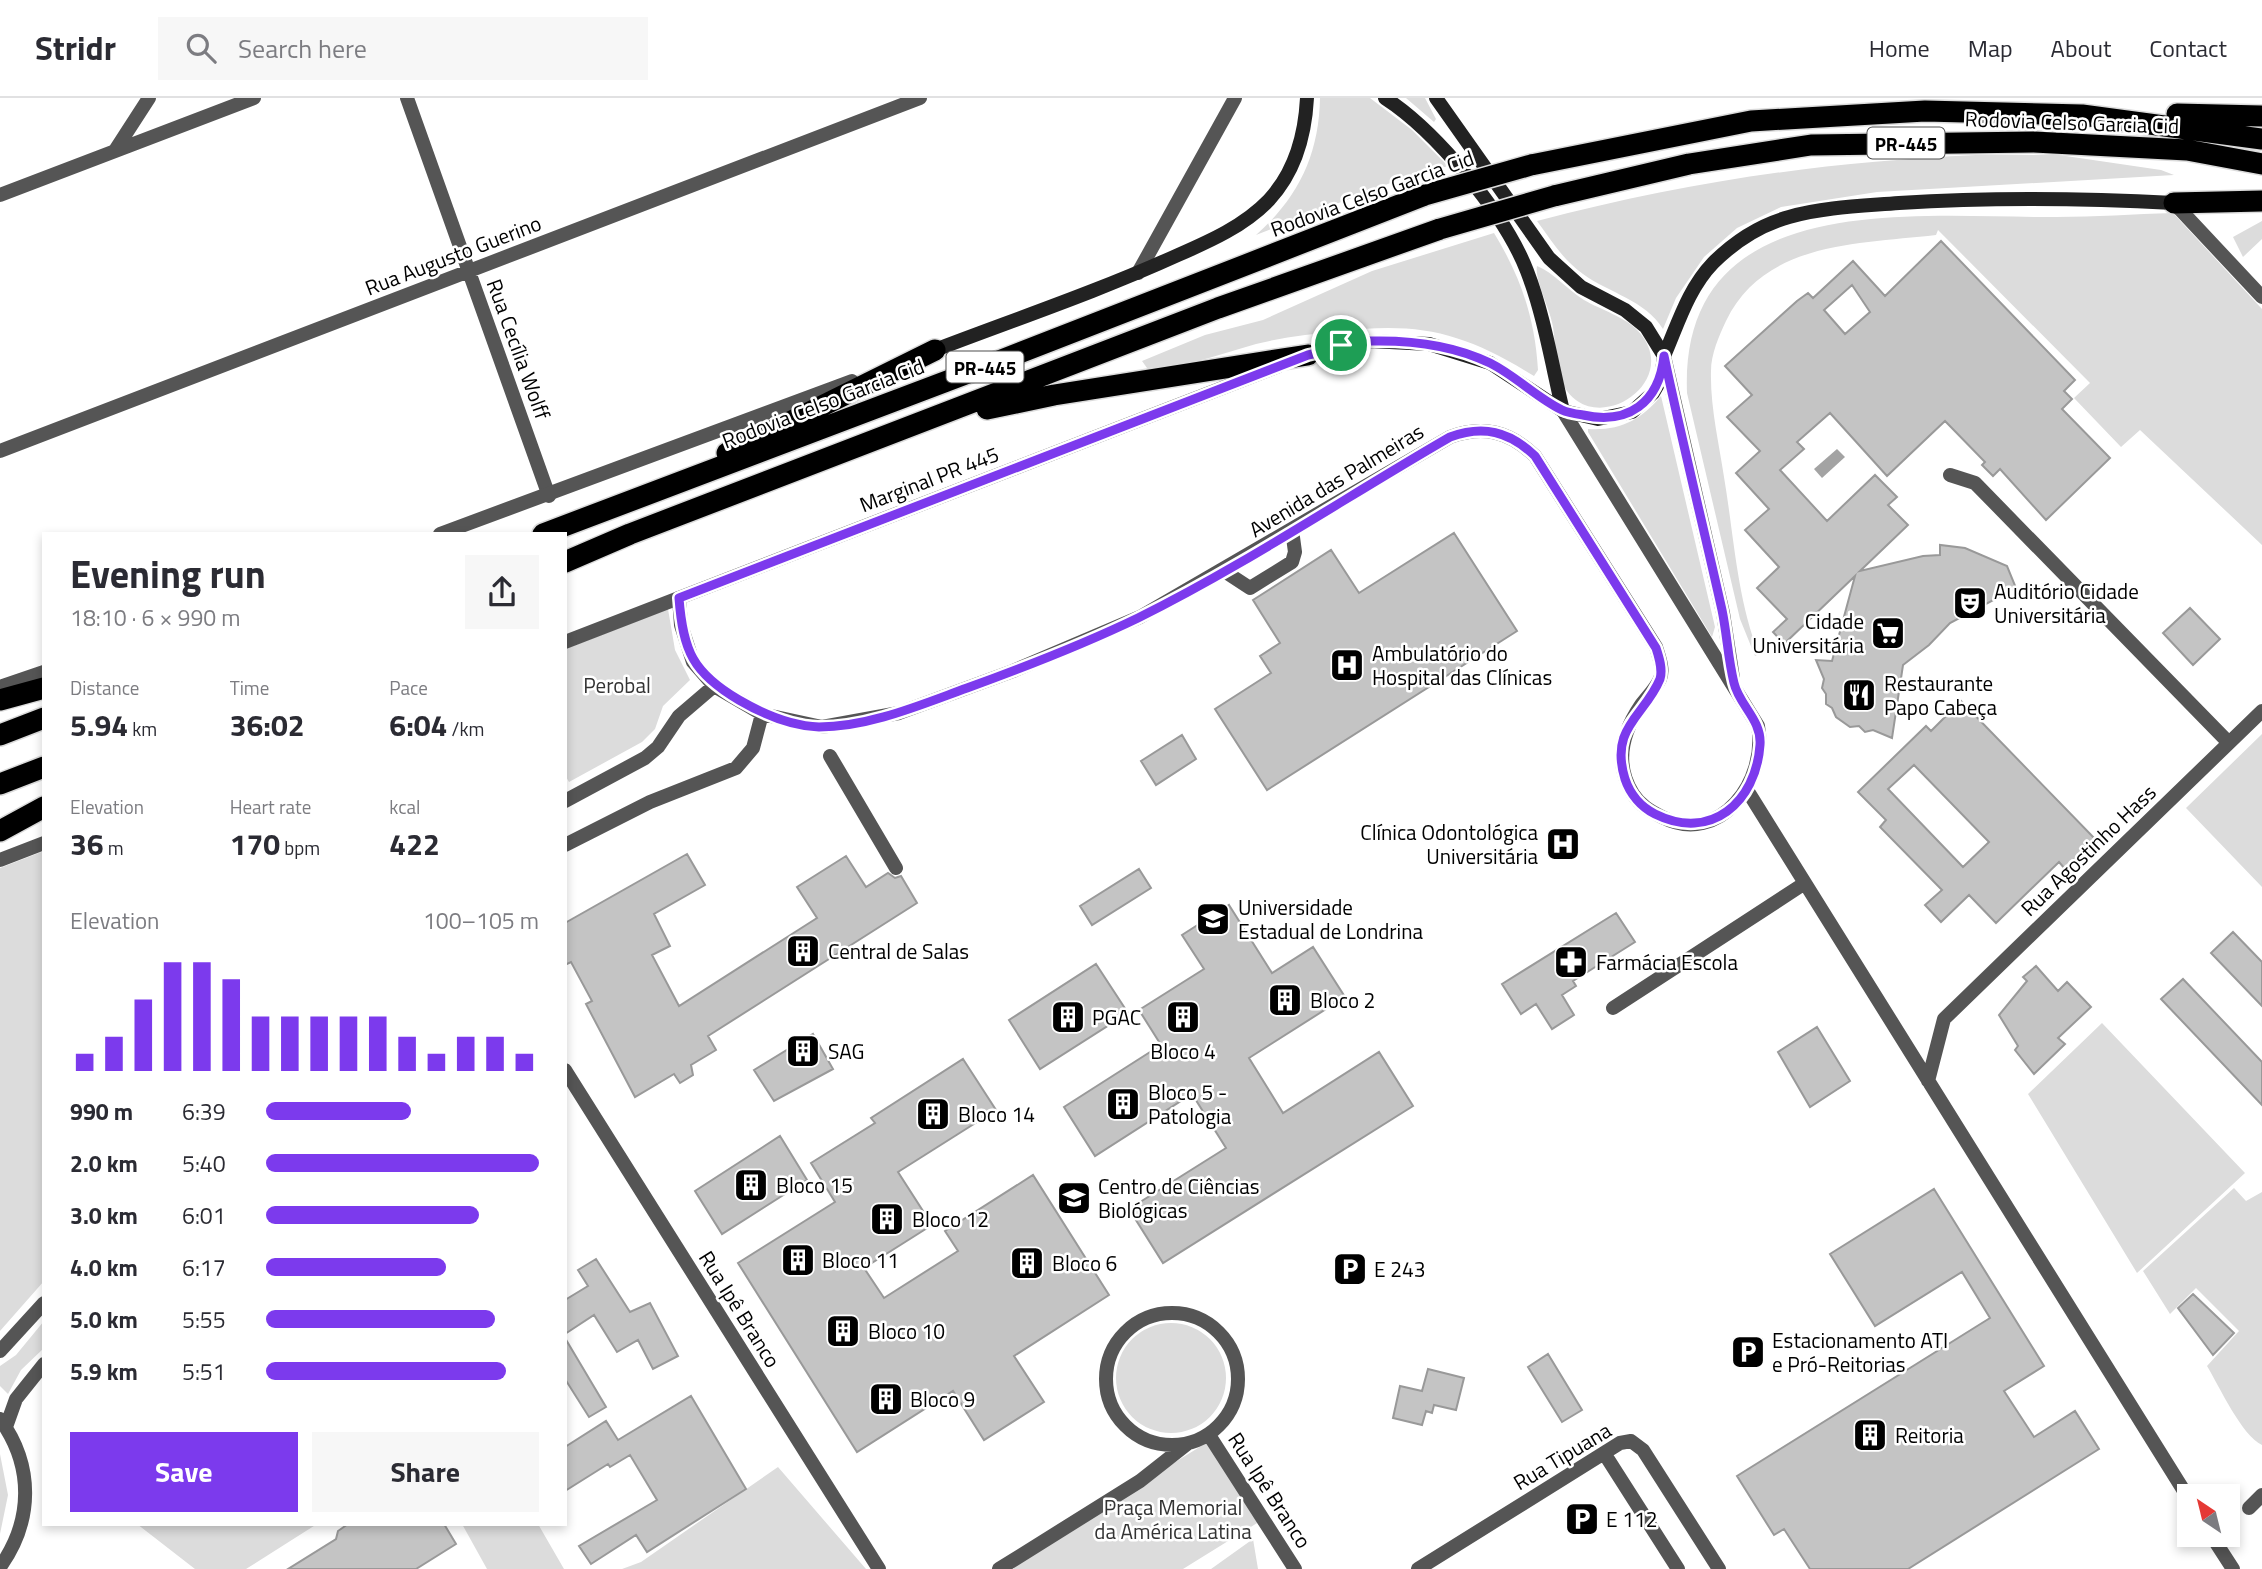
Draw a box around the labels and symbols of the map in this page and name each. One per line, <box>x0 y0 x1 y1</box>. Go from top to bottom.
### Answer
street label: Rodovia Celso Garcia Cid <box>1964 102 2180 142</box>
road number: PR-445 <box>1868 128 1944 158</box>
street label: Rodovia Celso Garcia Cid <box>1266 141 1478 245</box>
street label: Rua Augusto Guerino <box>360 207 546 303</box>
street label: Rua Cecília Wolff <box>479 274 559 424</box>
pin <box>1311 315 1371 375</box>
street label: Rodovia Celso Garcia Cid <box>717 350 929 456</box>
road number: PR-445 <box>946 352 1024 382</box>
street label: Avenida das Palmeiras <box>1243 415 1429 545</box>
street label: Marginal PR 445 <box>855 438 1003 520</box>
place label: Auditório Cidade Universitária <box>1994 575 2139 631</box>
theatre icon: Auditório Cidade Universitária <box>1951 584 1989 622</box>
place label: Cidade Universitária <box>1752 605 1864 661</box>
supermarket icon: Cidade Universitária <box>1869 614 1907 652</box>
place label: Ambulatório do Hospital das Clínicas <box>1372 637 1552 693</box>
hospital icon: Ambulatório do Hospital das Clínicas <box>1328 646 1366 684</box>
place label: Restaurante Papo Cabeça <box>1884 667 1997 723</box>
park label: Perobal <box>583 669 651 701</box>
restaurant icon: Restaurante Papo Cabeça <box>1840 676 1878 714</box>
street label: Rua Agostinho Hass <box>2013 777 2163 923</box>
place label: Clínica Odontológica Universitária <box>1360 816 1538 872</box>
hospital icon: Clínica Odontológica Universitária <box>1544 825 1582 863</box>
place label: Universidade Estadual de Londrina <box>1238 891 1423 947</box>
school or university icon: Universidade Estadual de Londrina <box>1194 900 1232 938</box>
building icon: Central de Salas <box>784 932 822 970</box>
place label: Central de Salas <box>828 935 969 967</box>
pharmacy icon: Farmácia Escola <box>1552 943 1590 981</box>
place label: Farmácia Escola <box>1596 946 1738 978</box>
building icon: Bloco 2 <box>1266 981 1304 1019</box>
place label: Bloco 2 <box>1310 984 1375 1016</box>
building icon: PGAC <box>1049 998 1087 1036</box>
building icon: Bloco 4 <box>1164 998 1202 1036</box>
place label: PGAC <box>1092 1001 1141 1033</box>
building icon: SAG <box>784 1032 822 1070</box>
place label: SAG <box>828 1035 864 1067</box>
place label: Bloco 4 <box>1150 1035 1216 1067</box>
place label: Bloco 5 - Patologia <box>1148 1076 1232 1132</box>
building icon: Bloco 5 - Patologia <box>1104 1085 1142 1123</box>
building icon: Bloco 14 <box>914 1095 952 1133</box>
place label: Bloco 14 <box>958 1098 1035 1130</box>
building icon: Bloco 15 <box>732 1166 770 1204</box>
place label: Bloco 15 <box>776 1169 853 1201</box>
place label: Centro de Ciências Biológicas <box>1098 1170 1259 1226</box>
school or university icon: Centro de Ciências Biológicas <box>1055 1179 1093 1217</box>
building icon: Bloco 12 <box>868 1200 906 1238</box>
place label: Bloco 12 <box>912 1203 989 1235</box>
building icon: Bloco 11 <box>779 1241 817 1279</box>
street label: Rua Ipê Branco <box>691 1244 789 1374</box>
place label: Bloco 11 <box>822 1244 899 1276</box>
building icon: Bloco 6 <box>1008 1244 1046 1282</box>
place label: Bloco 6 <box>1052 1247 1117 1279</box>
parking icon: E 243 <box>1331 1250 1369 1288</box>
place label: E 243 <box>1374 1253 1426 1285</box>
building icon: Bloco 10 <box>824 1312 862 1350</box>
place label: Bloco 10 <box>868 1315 945 1347</box>
place label: Estacionamento ATI e Pró-Reitorias <box>1772 1324 1948 1380</box>
parking icon: Estacionamento ATI e Pró-Reitorias <box>1729 1333 1767 1371</box>
building icon: Bloco 9 <box>867 1380 905 1418</box>
place label: Bloco 9 <box>910 1383 975 1415</box>
street label: Rua Tipuana <box>1507 1414 1618 1498</box>
building icon: Reitoria <box>1851 1416 1889 1454</box>
place label: Reitoria <box>1895 1419 1964 1451</box>
street label: Rua Ipê Branco <box>1220 1426 1320 1554</box>
north arrow <box>2177 1484 2240 1547</box>
park label: Praça Memorial da América Latina <box>1094 1491 1252 1547</box>
parking icon: E 112 <box>1563 1500 1601 1538</box>
place label: E 112 <box>1606 1503 1658 1535</box>

